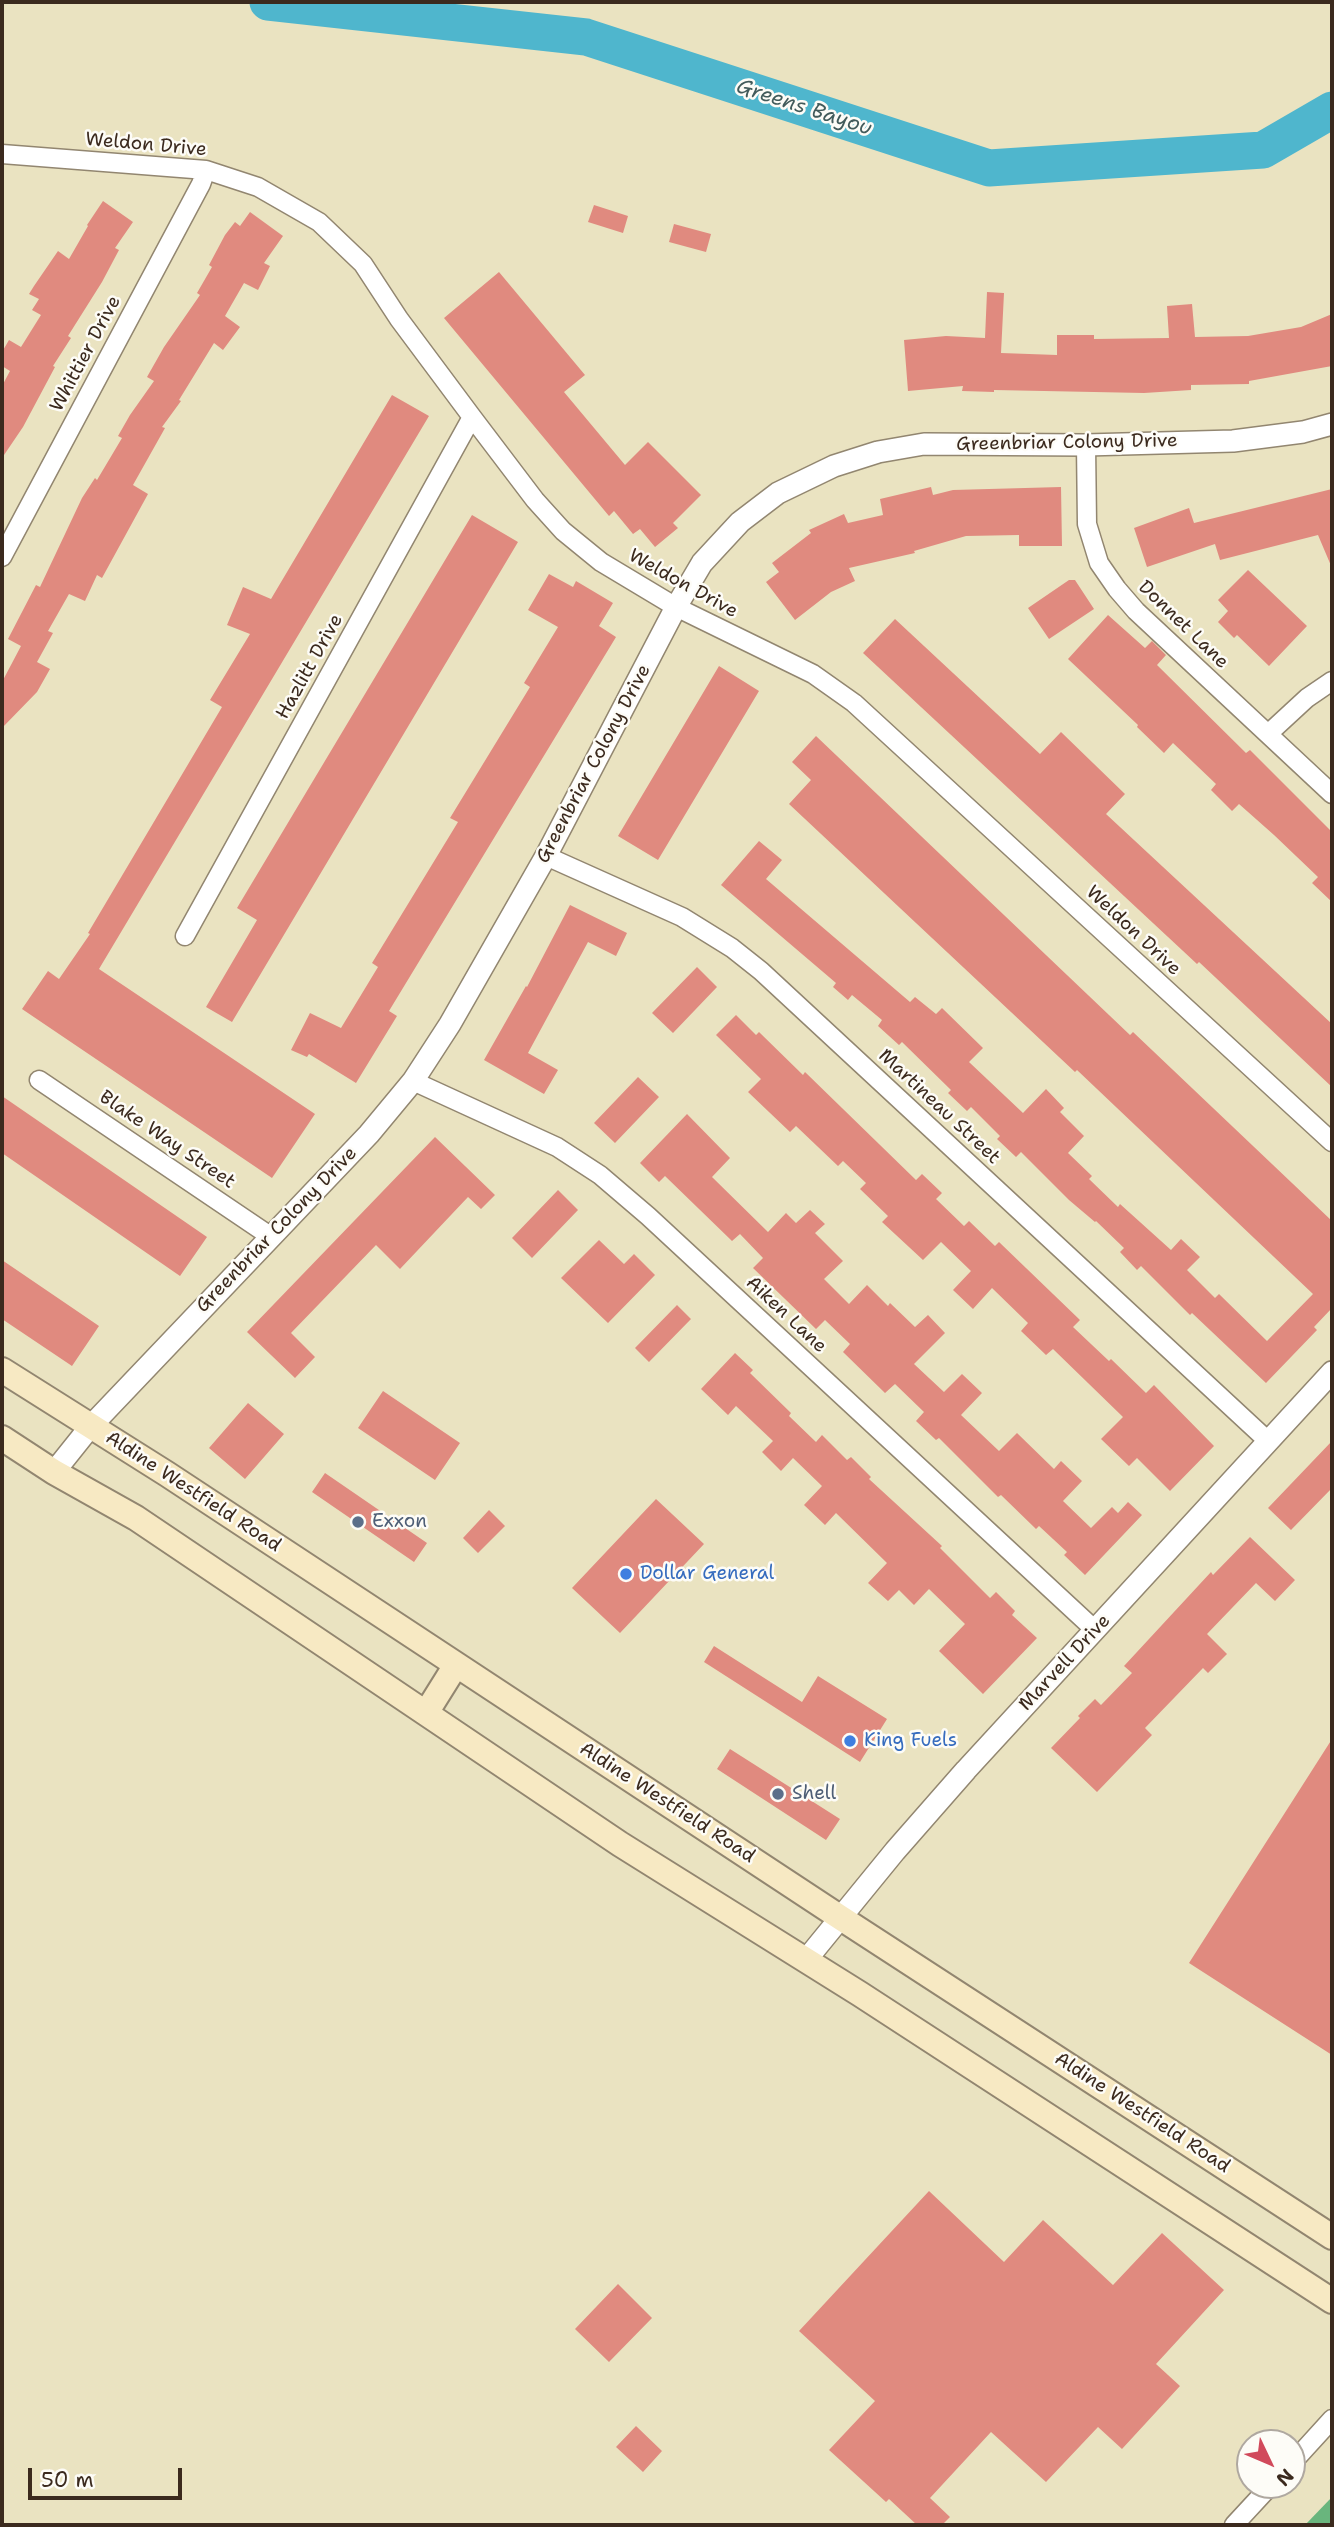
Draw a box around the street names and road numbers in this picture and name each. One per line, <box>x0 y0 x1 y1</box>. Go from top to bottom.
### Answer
street label: Weldon Drive <box>84 128 208 162</box>
street label: Whittier Drive <box>46 292 126 416</box>
street label: Greenbriar Colony Drive <box>956 430 1178 456</box>
street label: Weldon Drive <box>624 545 742 623</box>
street label: Donnet Lane <box>1133 576 1233 674</box>
street label: Hazlitt Drive <box>272 611 348 723</box>
street label: Greenbriar Colony Drive <box>532 661 656 867</box>
street label: Weldon Drive <box>1081 881 1185 981</box>
street label: Martineau Street <box>873 1045 1005 1169</box>
street label: Blake Way Street <box>95 1086 239 1194</box>
street label: Greenbriar Colony Drive <box>192 1142 362 1318</box>
street label: Aiken Lane <box>741 1272 831 1358</box>
street label: Aldine Westfield Road <box>101 1427 285 1557</box>
street label: Marvell Drive <box>1014 1610 1116 1716</box>
street label: Aldine Westfield Road <box>575 1738 759 1868</box>
street label: Aldine Westfield Road <box>1050 2048 1234 2178</box>

